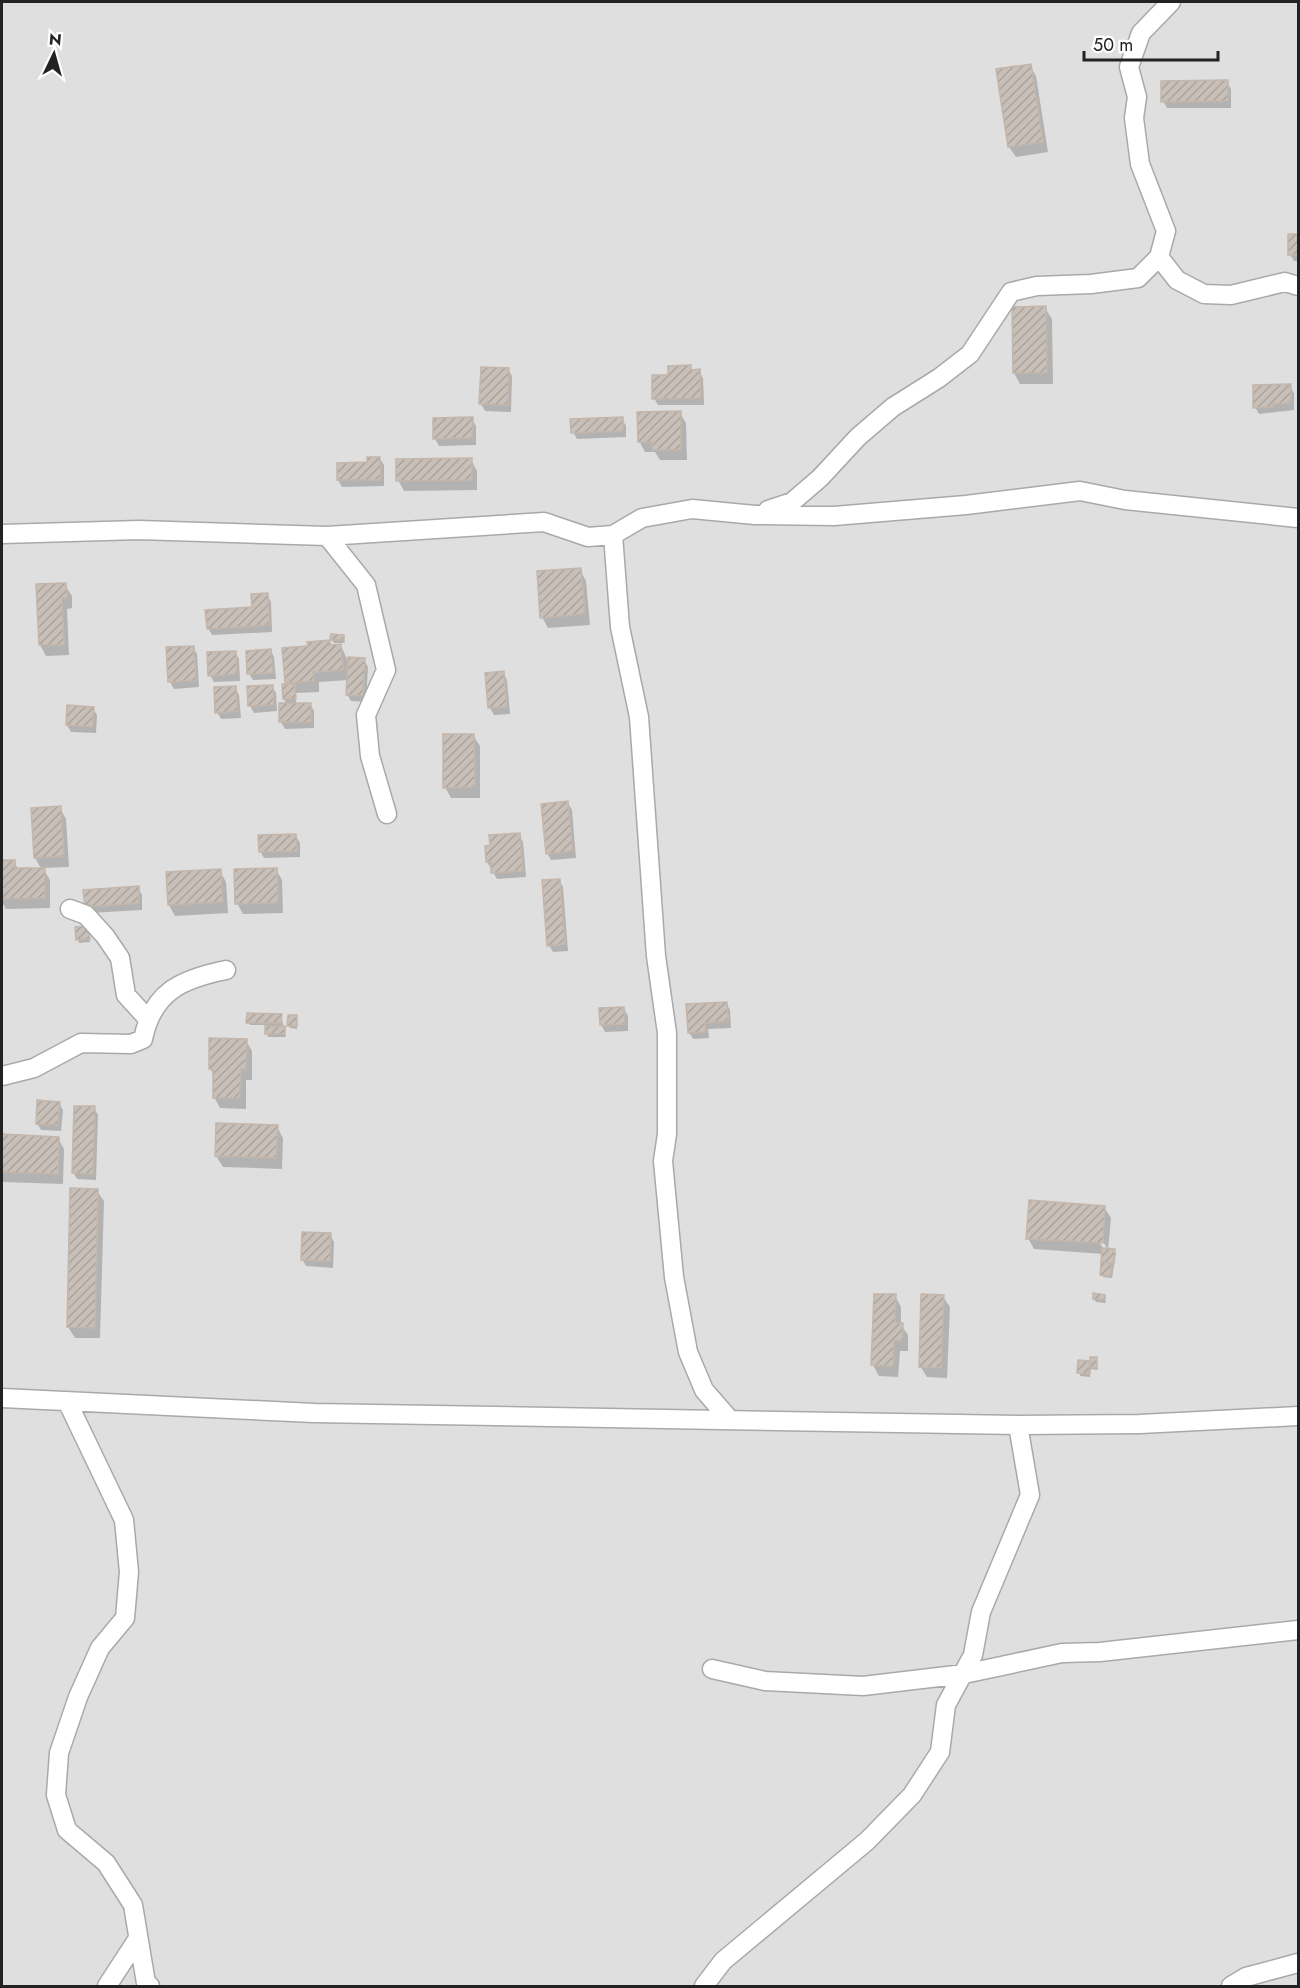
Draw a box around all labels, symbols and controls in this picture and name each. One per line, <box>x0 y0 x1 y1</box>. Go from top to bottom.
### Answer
north arrow <box>24 24 84 84</box>
scale bar <box>1084 24 1218 62</box>
text: N <box>48 28 63 52</box>
text: 50 m <box>1093 32 1133 58</box>

